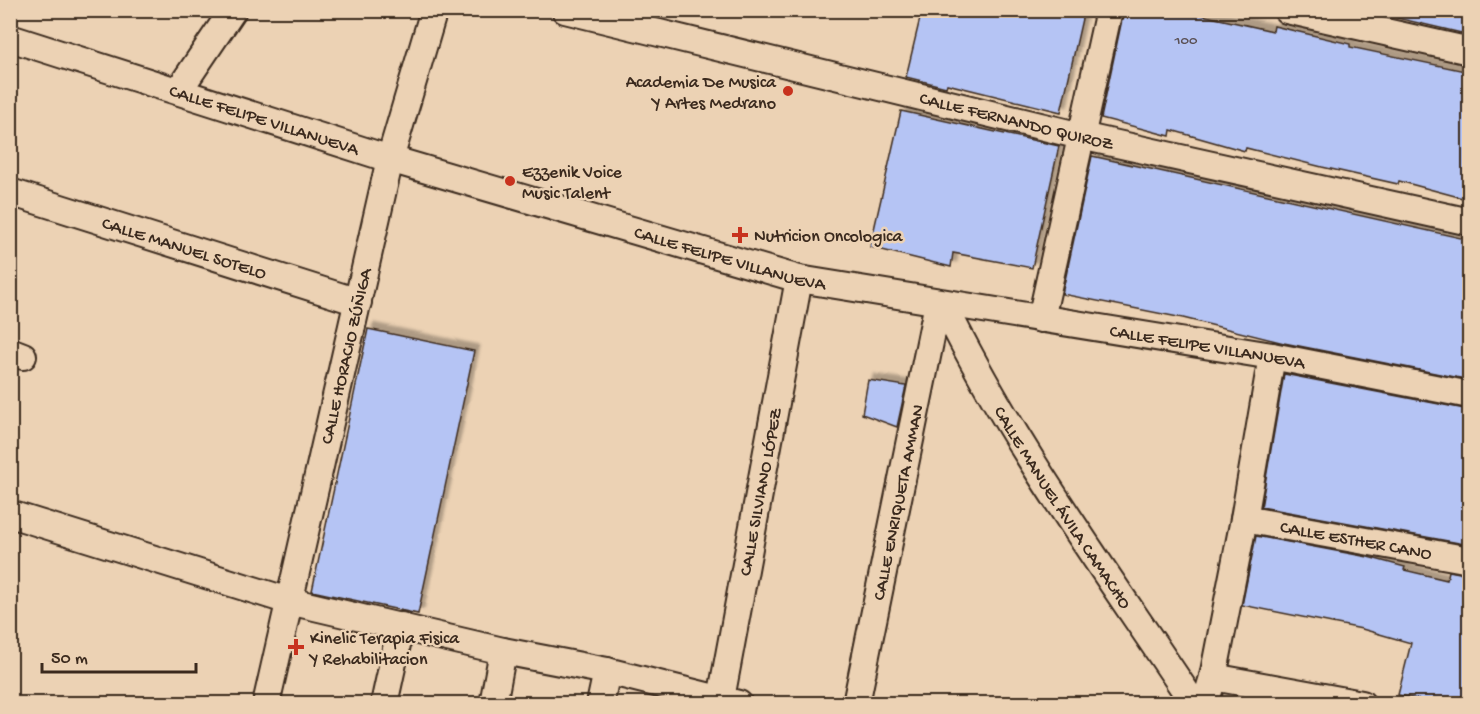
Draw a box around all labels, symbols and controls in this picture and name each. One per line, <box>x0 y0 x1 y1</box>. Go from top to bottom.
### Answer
house number: 100 <box>1173 32 1198 50</box>
place label: Academia De Musica Y Artes Medrano <box>626 73 777 115</box>
street label: CALLE FELIPE VILLANUEVA <box>166 81 362 162</box>
marker: Academia De Musica Y Artes Medrano <box>781 84 795 98</box>
street label: CALLE FERNANDO QUIROZ <box>917 89 1115 156</box>
place label: Ezzenik Voice Music Talent <box>522 163 622 205</box>
marker: Ezzenik Voice Music Talent <box>503 174 517 188</box>
street label: CALLE MANUEL SOTELO <box>99 214 269 285</box>
street label: CALLE FELIPE VILLANUEVA <box>631 223 828 296</box>
marker: Nutricion Oncologica <box>731 226 749 244</box>
place label: Nutricion Oncologica <box>754 227 903 248</box>
street label: CALLE HORACIO ZÚÑIGA <box>317 265 378 446</box>
street label: CALLE FELIPE VILLANUEVA <box>1108 322 1308 376</box>
street label: CALLE ENRIQUETA AMMAN <box>869 403 930 602</box>
street label: CALLE MANUEL ÁVILA CAMACHO <box>988 403 1135 614</box>
street label: CALLE SILVIANO LÓPEZ <box>736 406 788 578</box>
street label: CALLE ESTHER CANO <box>1278 518 1433 566</box>
place label: Kinelic Terapia Fisica Y Rehabilitacion <box>308 629 460 671</box>
scale bar <box>42 636 196 674</box>
marker: Kinelic Terapia Fisica Y Rehabilitacion <box>287 638 305 656</box>
text: 50 m <box>51 649 88 670</box>

